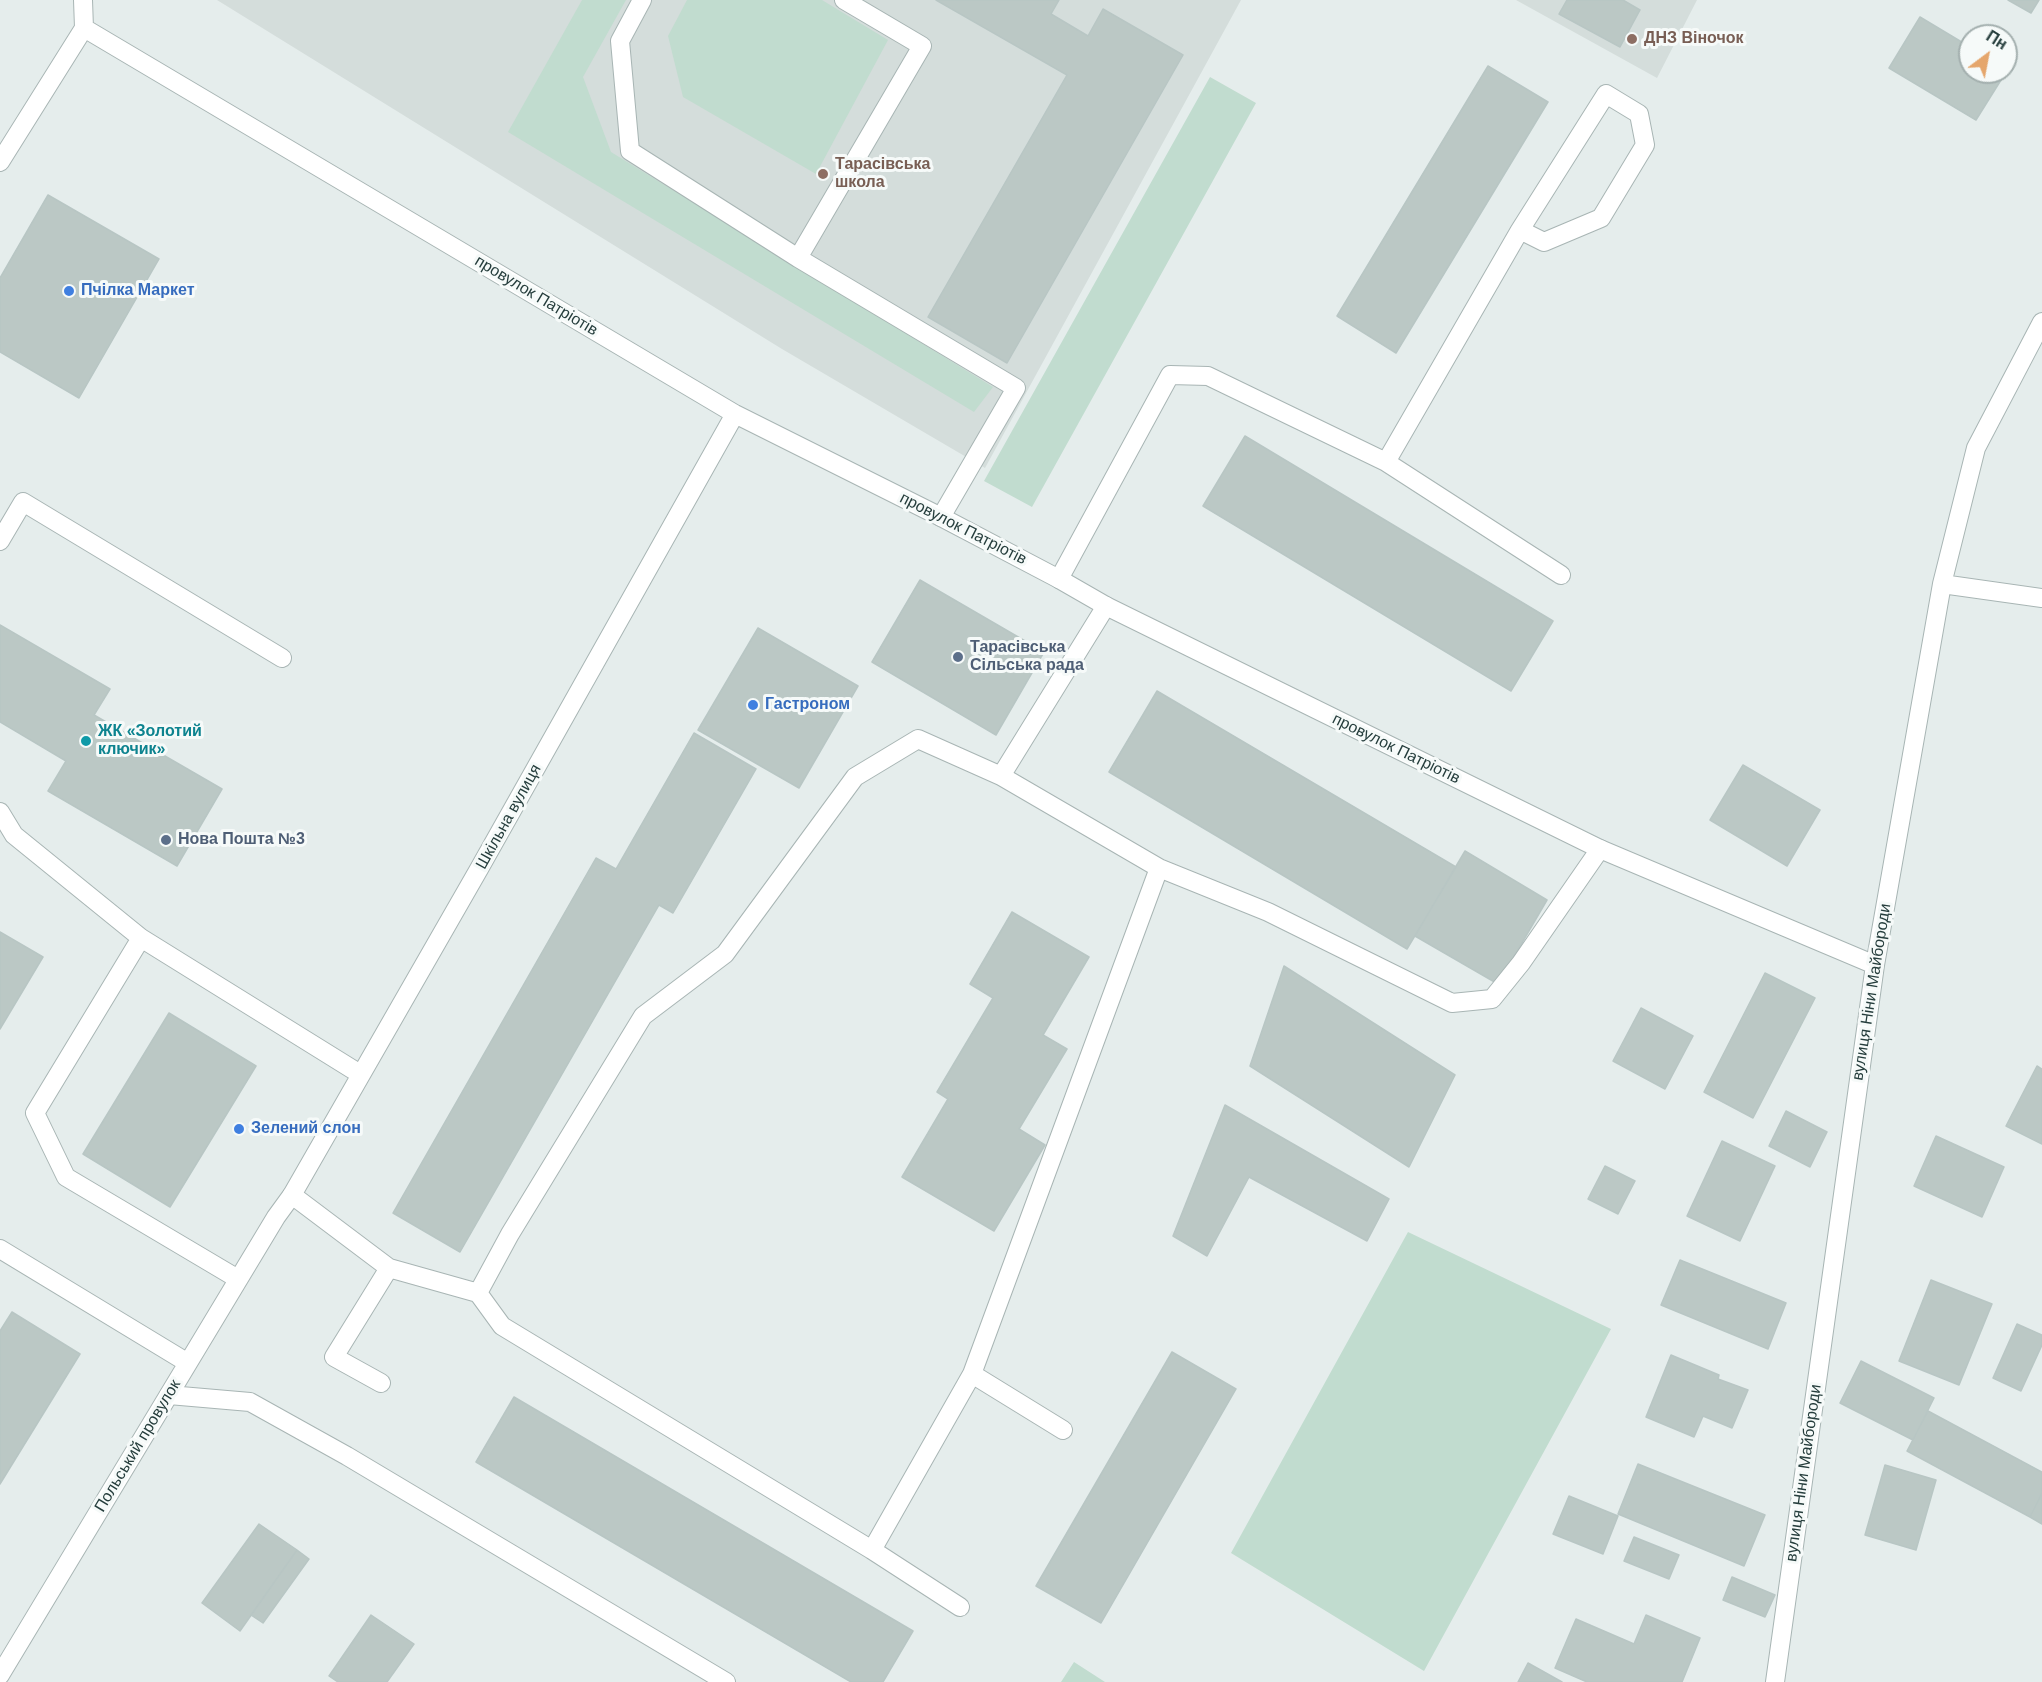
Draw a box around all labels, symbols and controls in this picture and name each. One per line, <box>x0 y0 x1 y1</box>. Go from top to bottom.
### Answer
north arrow <box>1958 24 2018 84</box>
text: Пн <box>1983 27 2010 53</box>
place label: ДНЗ Віночок <box>1644 29 1744 49</box>
marker: ДНЗ Віночок <box>1625 32 1639 46</box>
place label: Тарасівська школа <box>835 155 930 193</box>
marker: Тарасівська школа <box>816 167 830 181</box>
street label: провулок Патріотів <box>471 252 601 340</box>
place label: Пчілка Маркет <box>81 281 194 301</box>
marker: Пчілка Маркет <box>62 284 76 298</box>
street label: провулок Патріотів <box>896 489 1030 569</box>
place label: Тарасівська Сільська рада <box>970 638 1084 676</box>
marker: Тарасівська Сільська рада <box>951 650 965 664</box>
place label: Гастроном <box>765 695 850 715</box>
marker: Гастроном <box>746 698 760 712</box>
street label: провулок Патріотів <box>1329 710 1463 788</box>
place label: ЖК «Золотий ключик» <box>98 722 202 760</box>
marker: ЖК «Золотий ключик» <box>79 734 93 748</box>
street label: Шкільна вулиця <box>472 761 546 873</box>
place label: Нова Пошта №3 <box>178 830 305 850</box>
marker: Нова Пошта №3 <box>159 833 173 847</box>
street label: вулиця Ніни Майбороди <box>1849 902 1895 1082</box>
place label: Зелений слон <box>251 1119 361 1139</box>
marker: Зелений слон <box>232 1122 246 1136</box>
street label: Польський провулок <box>91 1376 185 1516</box>
street label: вулиця Ніни Майбороди <box>1782 1383 1826 1563</box>

